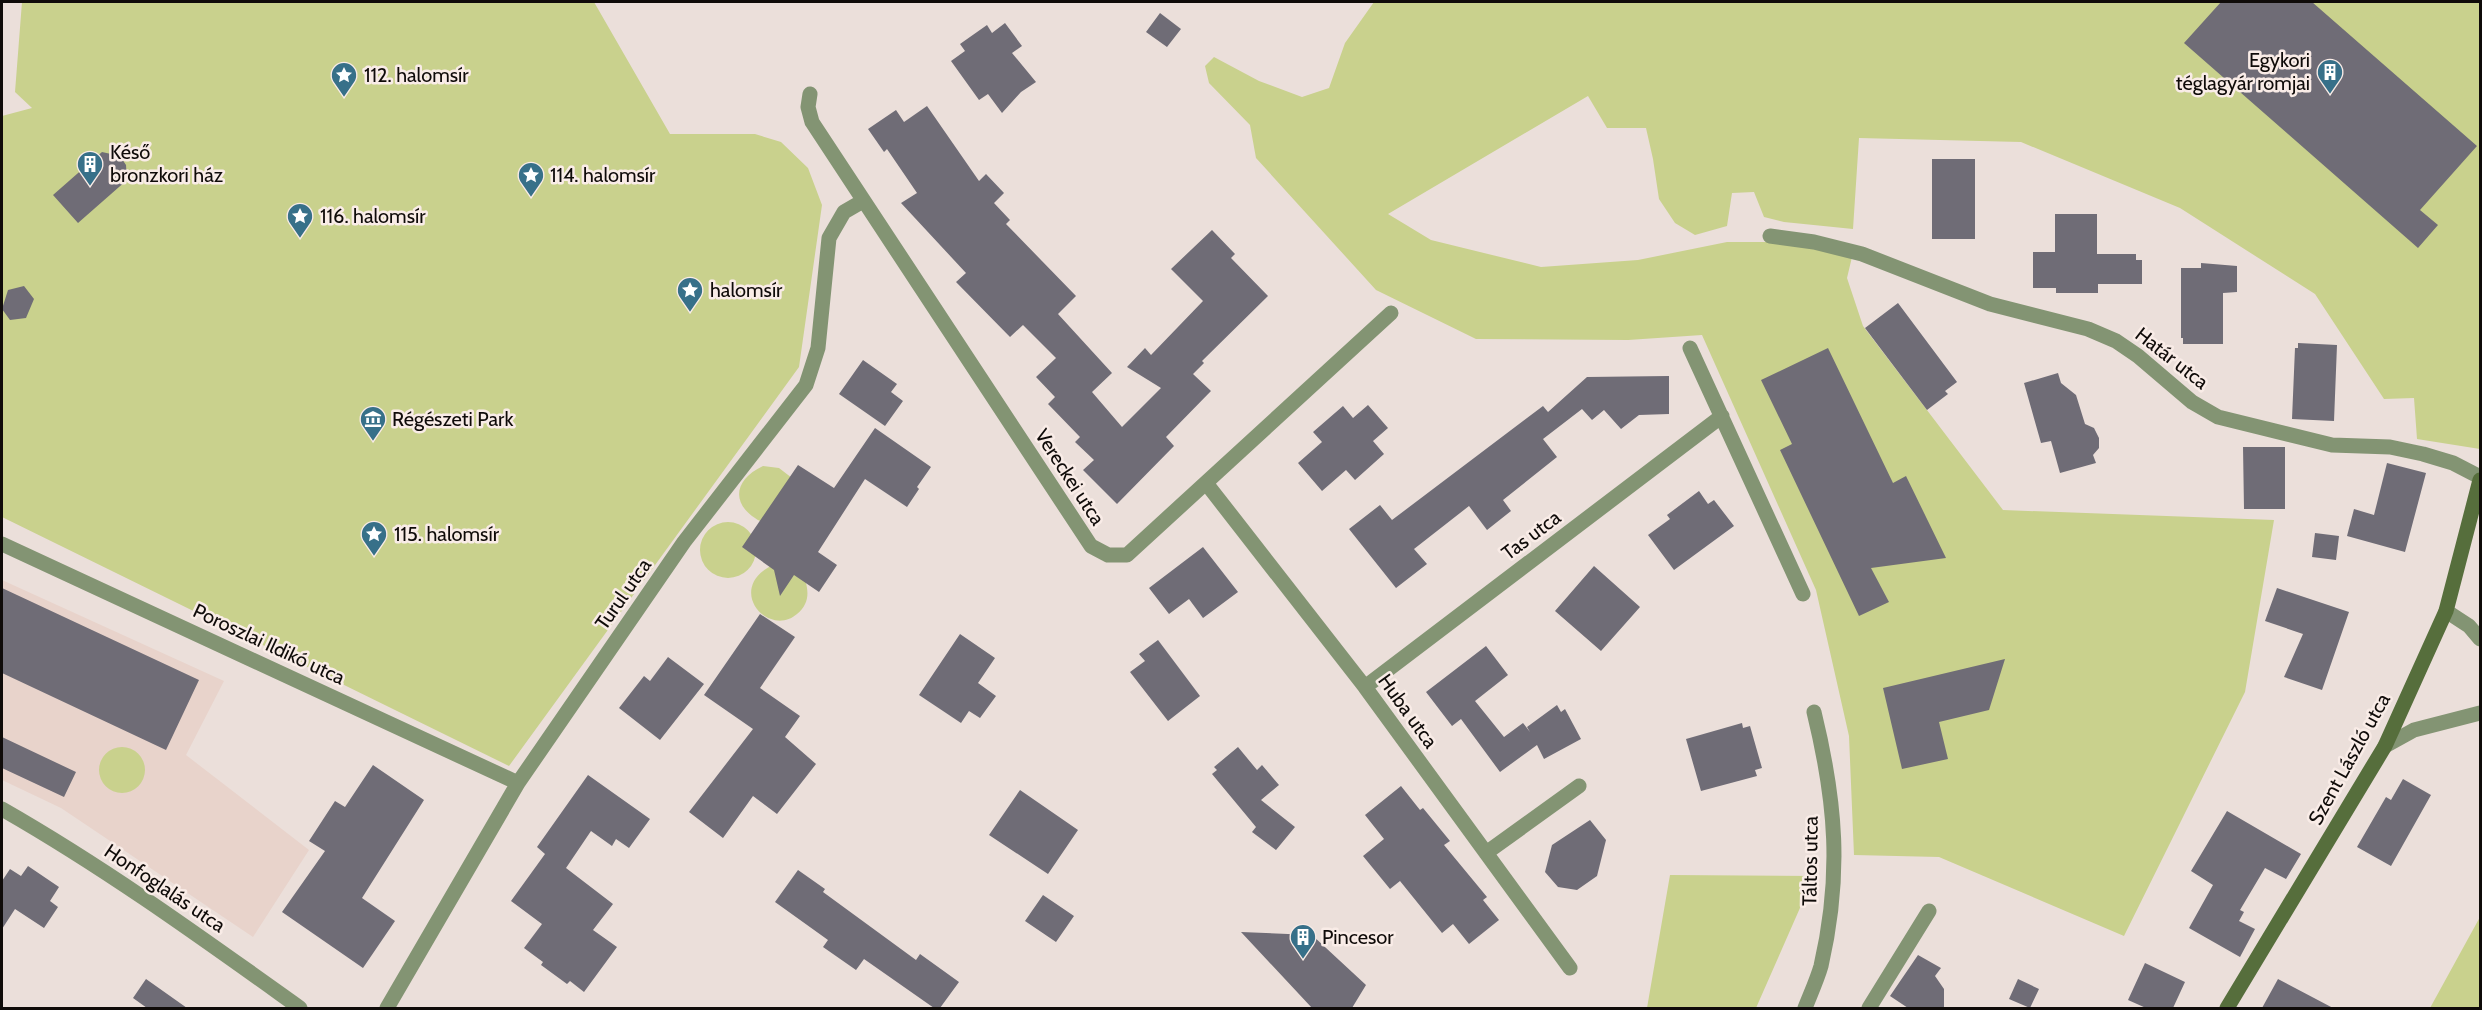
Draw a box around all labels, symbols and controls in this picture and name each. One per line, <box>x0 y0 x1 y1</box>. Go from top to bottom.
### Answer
place label: Egykori téglagyár romjai <box>2176 48 2310 95</box>
building icon: Egykori téglagyár romjai <box>2315 57 2345 95</box>
place icon: 112. halomsír <box>329 60 359 98</box>
place label: 112. halomsír <box>364 63 469 87</box>
place label: Késő bronzkori ház <box>110 140 223 187</box>
building icon: Késő bronzkori ház <box>75 149 105 187</box>
place icon: 114. halomsír <box>516 160 546 198</box>
place label: 114. halomsír <box>550 163 656 187</box>
place icon: 116. halomsír <box>285 201 315 239</box>
place label: 116. halomsír <box>320 204 426 228</box>
place icon: halomsír <box>675 275 705 313</box>
place label: halomsír <box>710 278 783 302</box>
street label: Határ utca <box>2131 322 2214 394</box>
museum icon: Régészeti Park <box>358 404 388 442</box>
place label: Régészeti Park <box>392 407 513 431</box>
street label: Vereckei utca <box>1030 424 1110 530</box>
street label: Tas utca <box>1497 505 1566 565</box>
place icon: 115. halomsír <box>359 519 389 557</box>
place label: 115. halomsír <box>394 522 500 546</box>
street label: Turul utca <box>590 554 656 634</box>
street label: Poroszlai Ildikó utca <box>189 598 349 690</box>
street label: Huba utca <box>1373 669 1443 753</box>
street label: Szent László utca <box>2303 689 2395 829</box>
street label: Táltos utca <box>1797 815 1823 906</box>
street label: Honfoglalás utca <box>100 839 230 937</box>
building icon: Pincesor <box>1288 922 1318 960</box>
place label: Pincesor <box>1322 925 1394 949</box>

